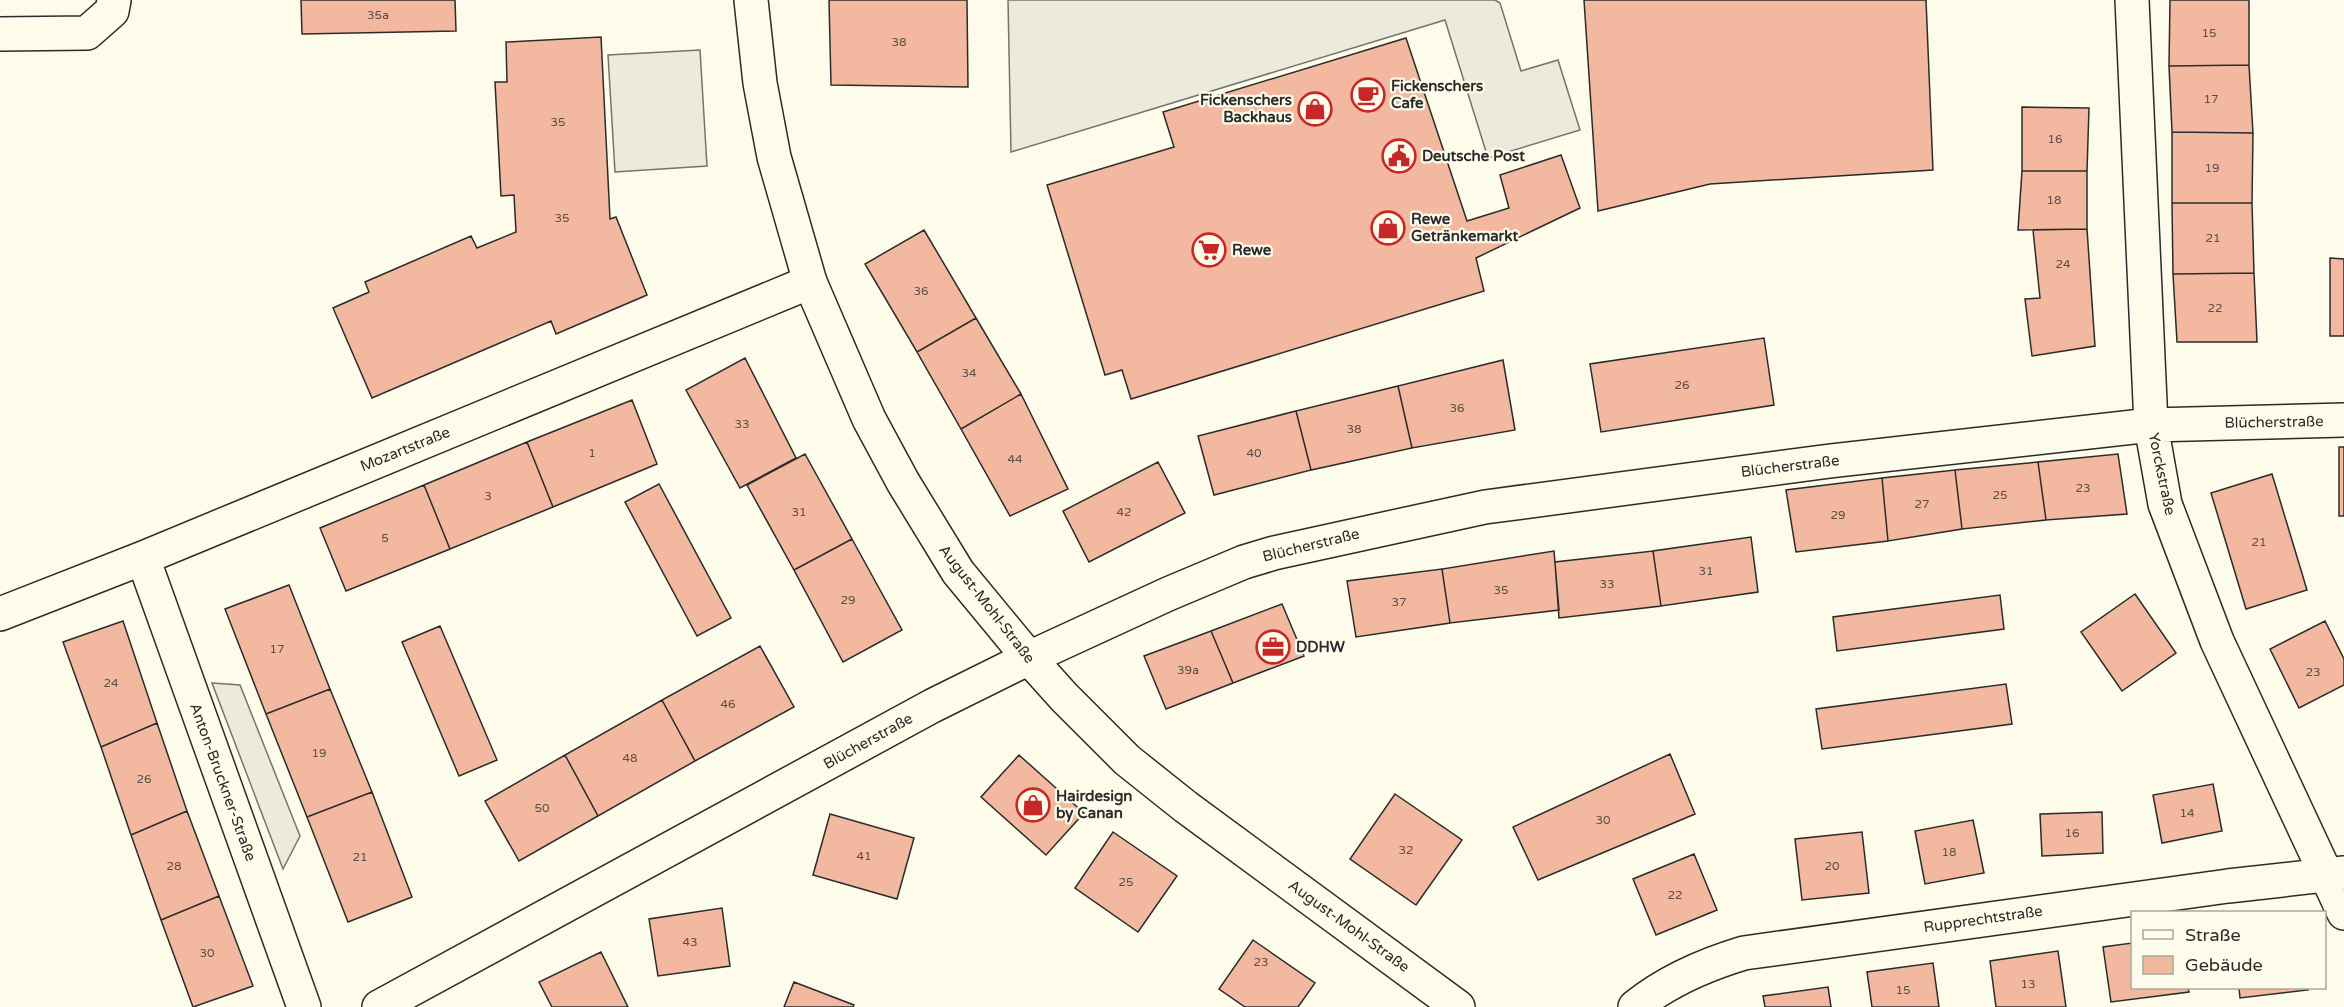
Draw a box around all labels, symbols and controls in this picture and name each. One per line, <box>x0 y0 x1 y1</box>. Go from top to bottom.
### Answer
house number: 35a <box>367 8 389 22</box>
house number: 15 <box>2201 26 2217 40</box>
house number: 38 <box>891 35 907 49</box>
cafe icon: Fickenschers Cafe <box>1350 77 1386 113</box>
place label: Fickenschers Cafe <box>1391 77 1483 112</box>
place label: Fickenschers Backhaus <box>1200 91 1292 126</box>
shop icon: Fickenschers Backhaus <box>1297 91 1333 127</box>
house number: 17 <box>2203 92 2219 106</box>
house number: 35 <box>550 115 566 129</box>
house number: 16 <box>2047 132 2063 146</box>
public building icon: Deutsche Post <box>1381 138 1417 174</box>
place label: Deutsche Post <box>1422 147 1525 165</box>
house number: 19 <box>2204 161 2220 175</box>
house number: 18 <box>2046 193 2062 207</box>
shop icon: Rewe Getränkemarkt <box>1370 210 1406 246</box>
place label: Rewe Getränkemarkt <box>1411 210 1519 245</box>
house number: 35 <box>554 211 570 225</box>
house number: 21 <box>2205 231 2221 245</box>
supermarket icon: Rewe <box>1191 232 1227 268</box>
place label: Rewe <box>1232 241 1272 259</box>
house number: 24 <box>2055 257 2071 271</box>
house number: 36 <box>913 284 929 298</box>
house number: 22 <box>2207 301 2223 315</box>
house number: 34 <box>961 366 977 380</box>
house number: 26 <box>1674 378 1690 392</box>
house number: 36 <box>1449 401 1465 415</box>
street label: Blücherstraße <box>2224 412 2324 432</box>
house number: 33 <box>734 417 750 431</box>
house number: 38 <box>1346 422 1362 436</box>
street label: Mozartstraße <box>357 423 453 475</box>
street label: Yorckstraße <box>2144 431 2180 517</box>
house number: 1 <box>588 446 596 460</box>
house number: 40 <box>1246 446 1262 460</box>
street label: Blücherstraße <box>1740 451 1840 481</box>
house number: 44 <box>1007 452 1023 466</box>
house number: 23 <box>2075 481 2091 495</box>
house number: 25 <box>1992 488 2008 502</box>
house number: 3 <box>484 489 492 503</box>
house number: 27 <box>1914 497 1930 511</box>
house number: 31 <box>791 505 807 519</box>
house number: 42 <box>1116 505 1132 519</box>
house number: 29 <box>1830 508 1846 522</box>
street label: Blücherstraße <box>1261 524 1361 566</box>
house number: 5 <box>381 531 389 545</box>
house number: 21 <box>2251 535 2267 549</box>
street label: August-Mohl-Straße <box>935 541 1039 667</box>
house number: 31 <box>1698 564 1714 578</box>
house number: 33 <box>1599 577 1615 591</box>
house number: 35 <box>1493 583 1509 597</box>
house number: 29 <box>840 593 856 607</box>
house number: 37 <box>1391 595 1407 609</box>
office icon: DDHW <box>1255 629 1291 665</box>
place label: DDHW <box>1296 638 1346 656</box>
house number: 17 <box>269 642 285 656</box>
house number: 39a <box>1177 663 1199 677</box>
house number: 23 <box>2305 665 2321 679</box>
house number: 24 <box>103 676 119 690</box>
house number: 46 <box>720 697 736 711</box>
street label: Anton-Bruckner-Straße <box>186 700 260 864</box>
street label: Blücherstraße <box>820 709 916 773</box>
house number: 19 <box>311 746 327 760</box>
house number: 48 <box>622 751 638 765</box>
house number: 26 <box>136 772 152 786</box>
shop icon: Hairdesign by Canan <box>1015 787 1051 823</box>
place label: Hairdesign by Canan <box>1056 787 1133 823</box>
house number: 50 <box>534 801 550 815</box>
house number: 14 <box>2179 806 2195 820</box>
house number: 30 <box>1595 813 1611 827</box>
house number: 16 <box>2064 826 2080 840</box>
house number: 32 <box>1398 843 1414 857</box>
house number: 18 <box>1941 845 1957 859</box>
house number: 41 <box>856 849 872 863</box>
house number: 21 <box>352 850 368 864</box>
house number: 28 <box>166 859 182 873</box>
house number: 20 <box>1824 859 1840 873</box>
house number: 25 <box>1118 875 1134 889</box>
street label: August-Mohl-Straße <box>1285 876 1413 976</box>
house number: 22 <box>1667 888 1683 902</box>
street label: Rupprechtstraße <box>1922 902 2044 936</box>
legend <box>2131 911 2326 989</box>
text: Straße <box>2185 924 2241 946</box>
house number: 43 <box>682 935 698 949</box>
house number: 30 <box>199 946 215 960</box>
text: Gebäude <box>2185 954 2263 976</box>
house number: 23 <box>1253 955 1269 969</box>
house number: 13 <box>2020 977 2036 991</box>
house number: 15 <box>1895 983 1911 997</box>

